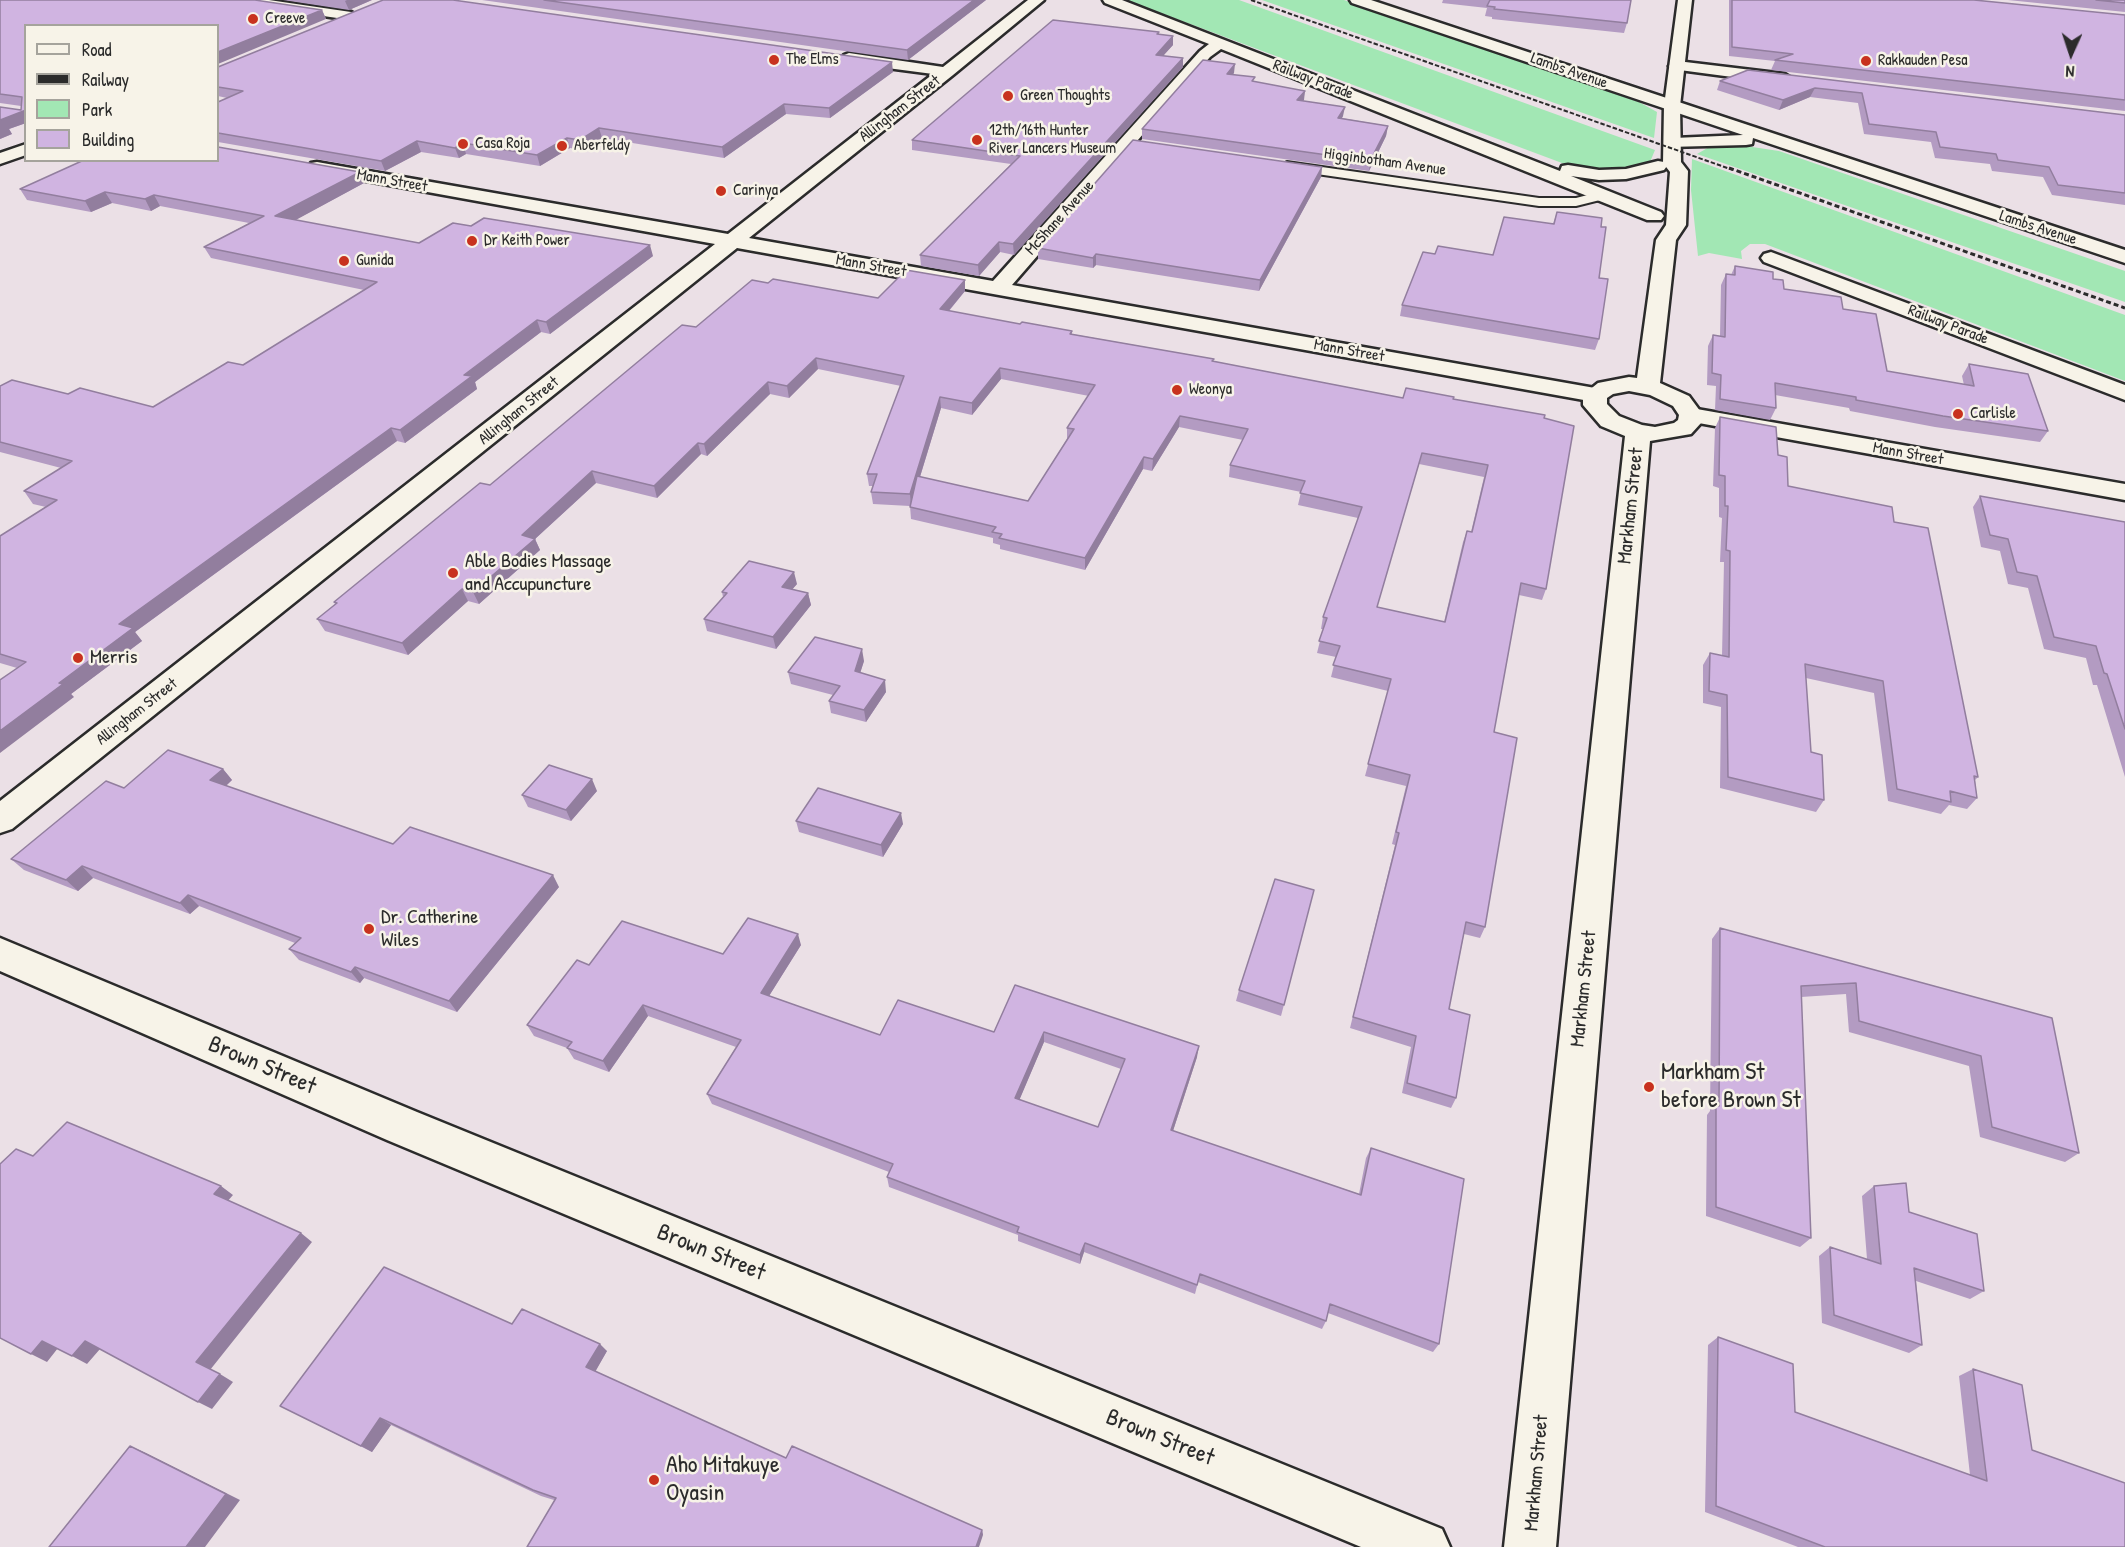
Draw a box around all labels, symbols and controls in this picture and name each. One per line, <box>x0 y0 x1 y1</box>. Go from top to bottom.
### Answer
place label: Creeve <box>265 9 305 29</box>
marker: Creeve <box>246 12 260 26</box>
legend <box>24 24 219 162</box>
north arrow <box>2041 24 2101 84</box>
text: Road <box>82 37 112 62</box>
street label: Lambs Avenue <box>1528 49 1610 93</box>
place label: The Elms <box>786 50 839 70</box>
place label: Rakkauden Pesa <box>1878 51 1968 71</box>
marker: The Elms <box>767 53 781 67</box>
marker: Rakkauden Pesa <box>1859 54 1873 68</box>
street label: Railway Parade <box>1270 56 1356 104</box>
text: N <box>2065 61 2075 83</box>
text: Railway <box>82 67 129 92</box>
street label: Allingham Street <box>856 71 944 147</box>
place label: Green Thoughts <box>1020 86 1110 106</box>
marker: Green Thoughts <box>1001 89 1015 103</box>
text: Park <box>82 97 112 122</box>
place label: 12th/16th Hunter River Lancers Museum <box>989 121 1116 159</box>
text: Building <box>82 127 134 152</box>
marker: 12th/16th Hunter River Lancers Museum <box>970 133 984 147</box>
place label: Casa Roja <box>475 134 530 154</box>
place label: Aberfeldy <box>574 136 630 156</box>
marker: Casa Roja <box>456 137 470 151</box>
marker: Aberfeldy <box>555 139 569 153</box>
street label: Higginbotham Avenue <box>1323 144 1447 180</box>
street label: Mann Street <box>355 165 429 197</box>
street label: McShane Avenue <box>1021 177 1099 259</box>
place label: Carinya <box>733 181 778 201</box>
marker: Carinya <box>714 184 728 198</box>
street label: Lambs Avenue <box>1997 206 2079 250</box>
place label: Dr Keith Power <box>484 231 570 251</box>
marker: Dr Keith Power <box>465 234 479 248</box>
street label: Mann Street <box>834 250 908 282</box>
place label: Gunida <box>356 251 393 271</box>
marker: Gunida <box>337 254 351 268</box>
street label: Railway Parade <box>1905 301 1991 349</box>
street label: Mann Street <box>1312 335 1386 367</box>
street label: Allingham Street <box>475 373 563 449</box>
place label: Weonya <box>1189 380 1232 400</box>
marker: Weonya <box>1170 383 1184 397</box>
place label: Carlisle <box>1970 404 2016 424</box>
marker: Carlisle <box>1951 407 1965 421</box>
street label: Mann Street <box>1871 438 1945 470</box>
street label: Markham Street <box>1613 447 1649 565</box>
place label: Able Bodies Massage and Accupuncture <box>465 550 611 597</box>
marker: Able Bodies Massage and Accupuncture <box>446 566 460 580</box>
place label: Merris <box>90 646 137 670</box>
marker: Merris <box>71 651 85 665</box>
street label: Allingham Street <box>93 674 181 750</box>
place label: Dr. Catherine Wiles <box>381 906 478 953</box>
marker: Dr. Catherine Wiles <box>362 922 376 936</box>
street label: Markham Street <box>1566 930 1602 1048</box>
street label: Brown Street <box>204 1030 320 1102</box>
place label: Markham St before Brown St <box>1661 1059 1801 1115</box>
marker: Markham St before Brown St <box>1642 1080 1656 1094</box>
street label: Brown Street <box>653 1218 769 1288</box>
street label: Brown Street <box>1102 1403 1218 1473</box>
street label: Markham Street <box>1520 1414 1554 1532</box>
place label: Aho Mitakuye Oyasin <box>666 1452 780 1508</box>
marker: Aho Mitakuye Oyasin <box>647 1473 661 1487</box>

